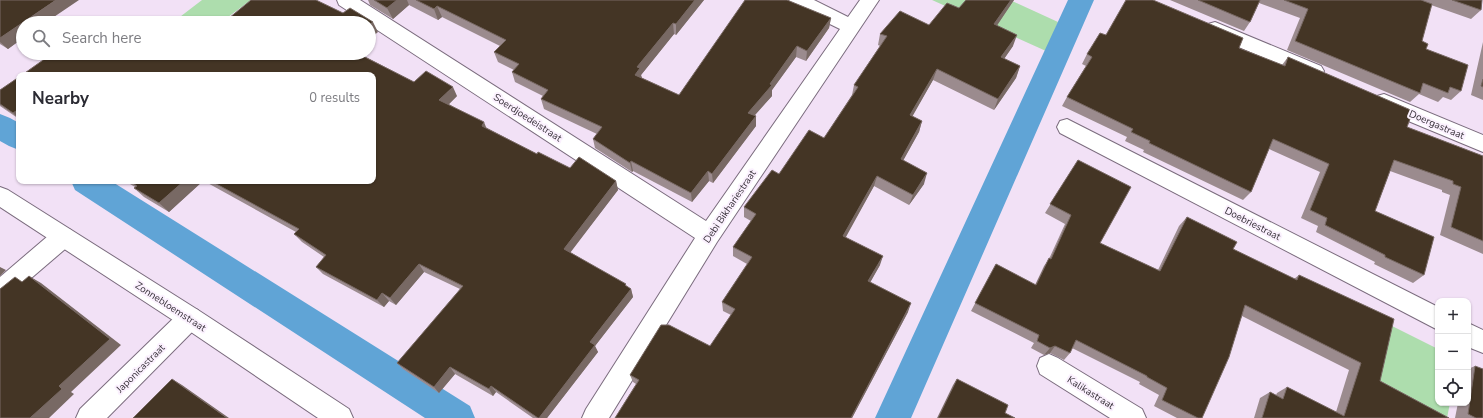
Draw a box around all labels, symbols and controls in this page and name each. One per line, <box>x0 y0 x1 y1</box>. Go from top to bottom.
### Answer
search box <box>16 16 376 60</box>
icon: search <box>30 27 52 49</box>
text: Search here <box>62 28 142 48</box>
text: Nearby <box>32 87 89 110</box>
text: 0 results <box>309 89 360 107</box>
street label: Soerdjoedeistraat <box>491 90 565 145</box>
street label: Doergastraat <box>1407 107 1467 143</box>
street label: Debi Bikhariestraat <box>700 167 760 246</box>
street label: Doebriestraat <box>1222 204 1283 244</box>
street label: Zonnebloemstraat <box>132 279 209 335</box>
map controls <box>1435 298 1471 406</box>
button: + <box>1435 298 1471 334</box>
button: − <box>1435 334 1471 370</box>
street label: Japonicastraat <box>113 341 169 397</box>
button: locate <box>1435 370 1471 406</box>
street label: Kalikastraat <box>1064 373 1117 413</box>

